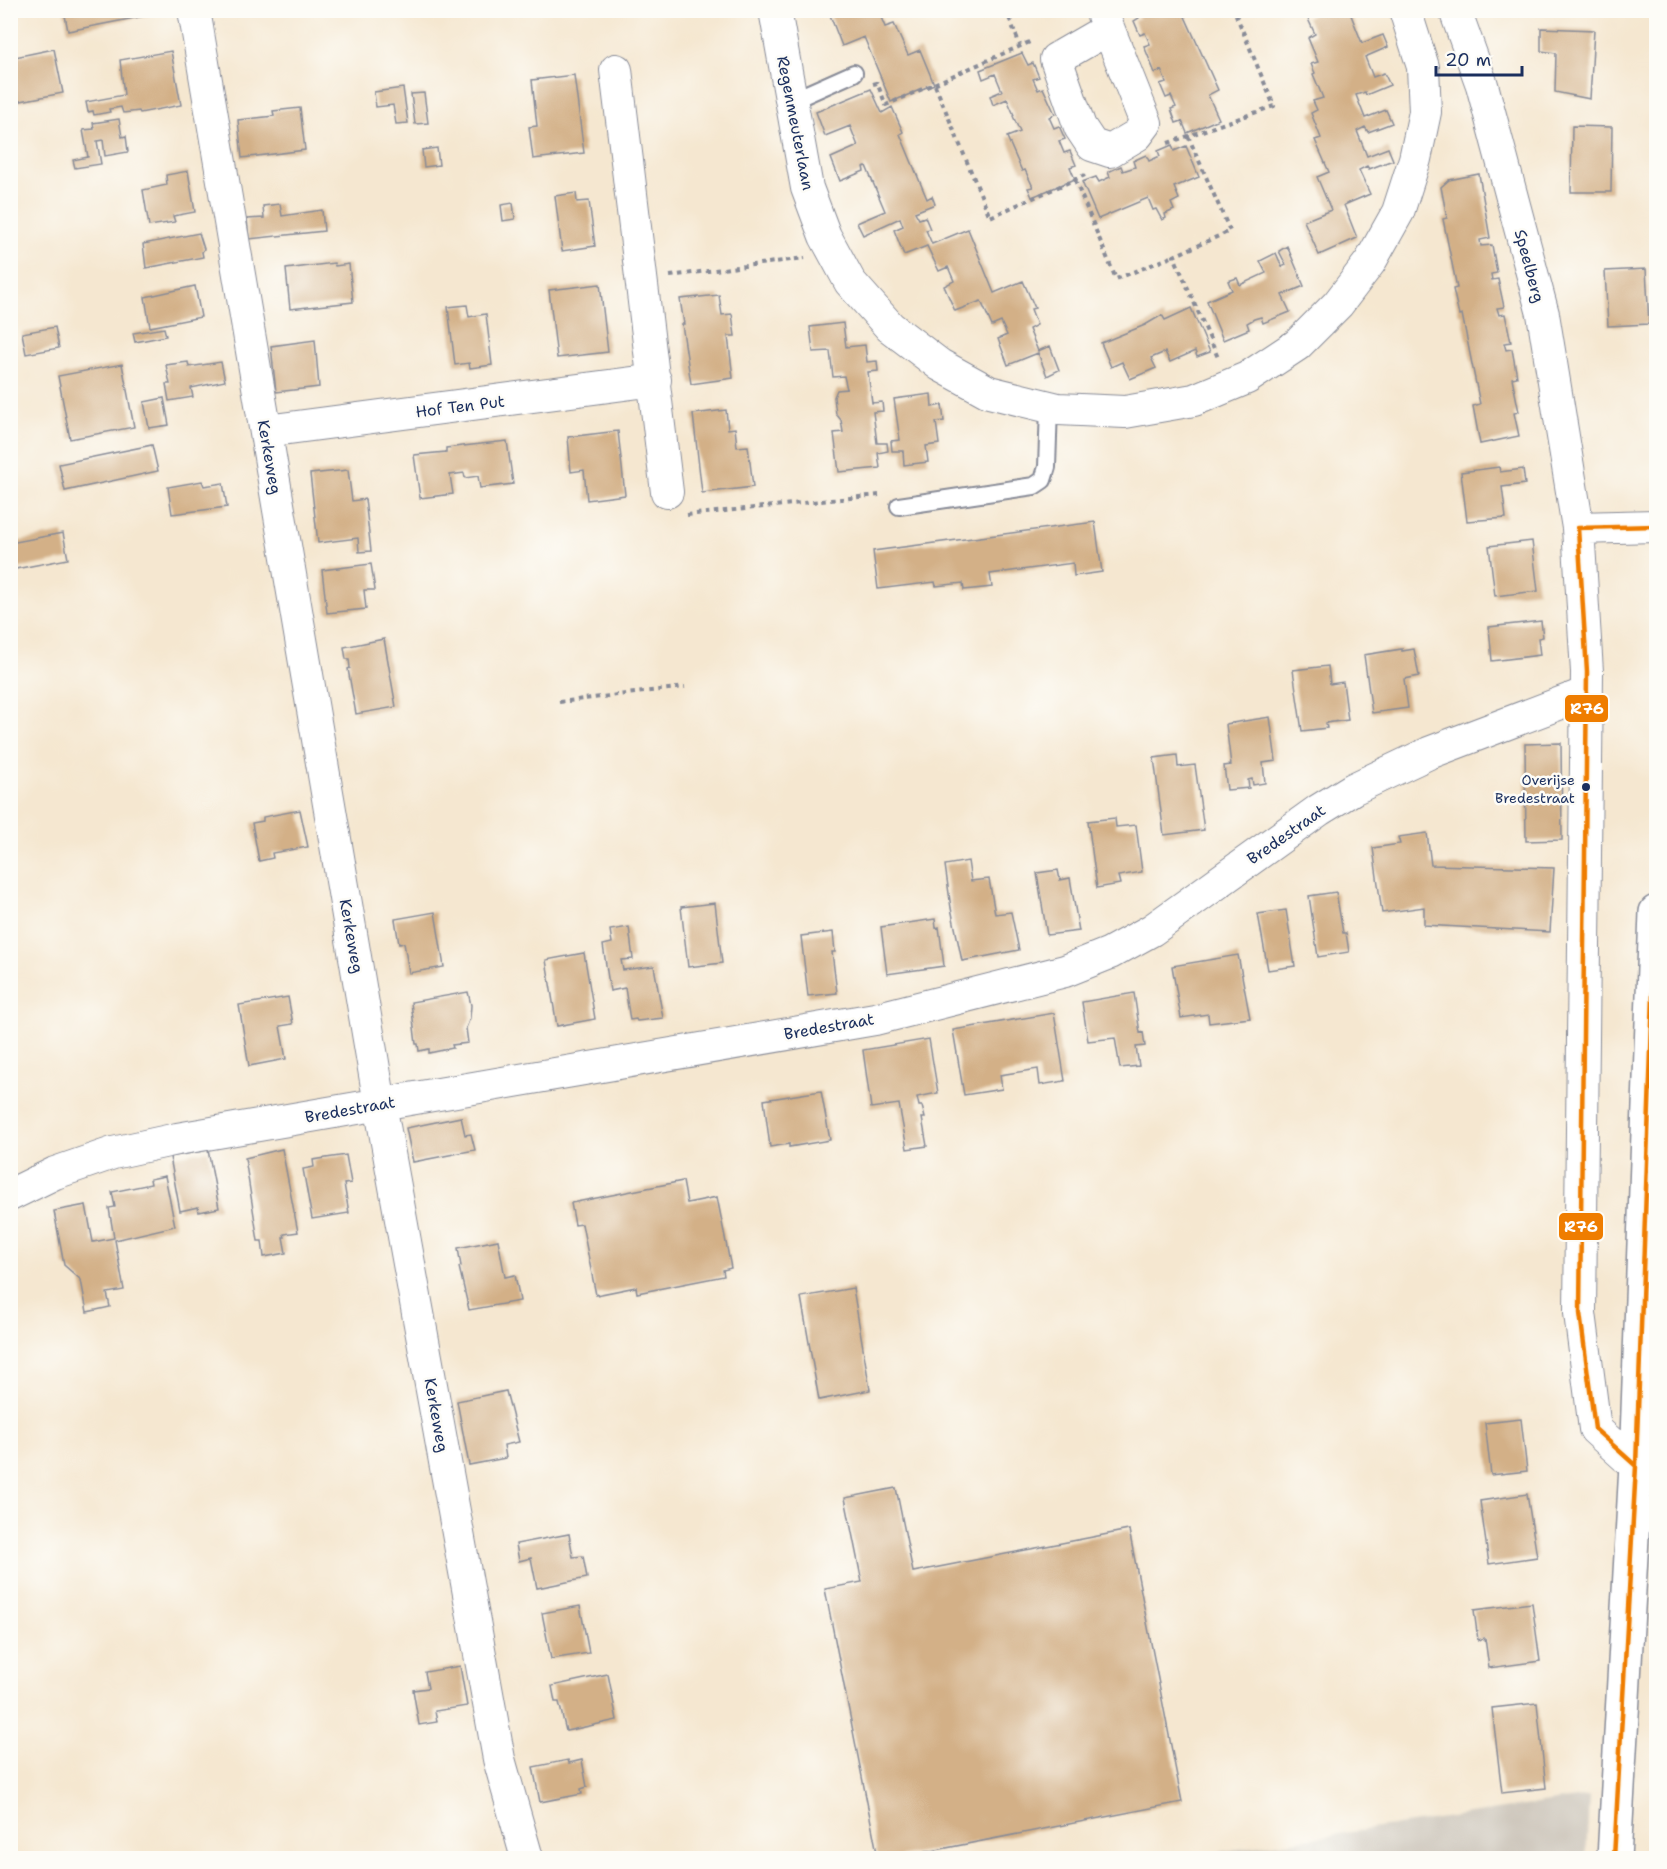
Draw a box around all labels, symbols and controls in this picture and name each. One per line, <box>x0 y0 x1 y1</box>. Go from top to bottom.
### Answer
scale bar <box>1436 39 1522 77</box>
text: 20 m <box>1445 48 1491 72</box>
street label: Regenmeuterlaan <box>772 54 819 192</box>
street label: Speelberg <box>1510 227 1549 305</box>
street label: Hof Ten Put <box>414 391 506 422</box>
street label: Kerkeweg <box>253 418 286 496</box>
line badge: R76 <box>1564 694 1609 723</box>
text: R76 <box>1570 698 1604 719</box>
place label: Overijse Bredestraat <box>1495 771 1575 807</box>
marker: Overijse Bredestraat <box>1580 781 1592 793</box>
street label: Bredestraat <box>1243 800 1330 869</box>
street label: Kerkeweg <box>335 897 368 975</box>
street label: Bredestraat <box>782 1008 876 1045</box>
street label: Bredestraat <box>303 1091 397 1128</box>
line badge: R76 <box>1558 1212 1604 1241</box>
text: R76 <box>1564 1216 1598 1237</box>
street label: Kerkeweg <box>420 1376 453 1454</box>

